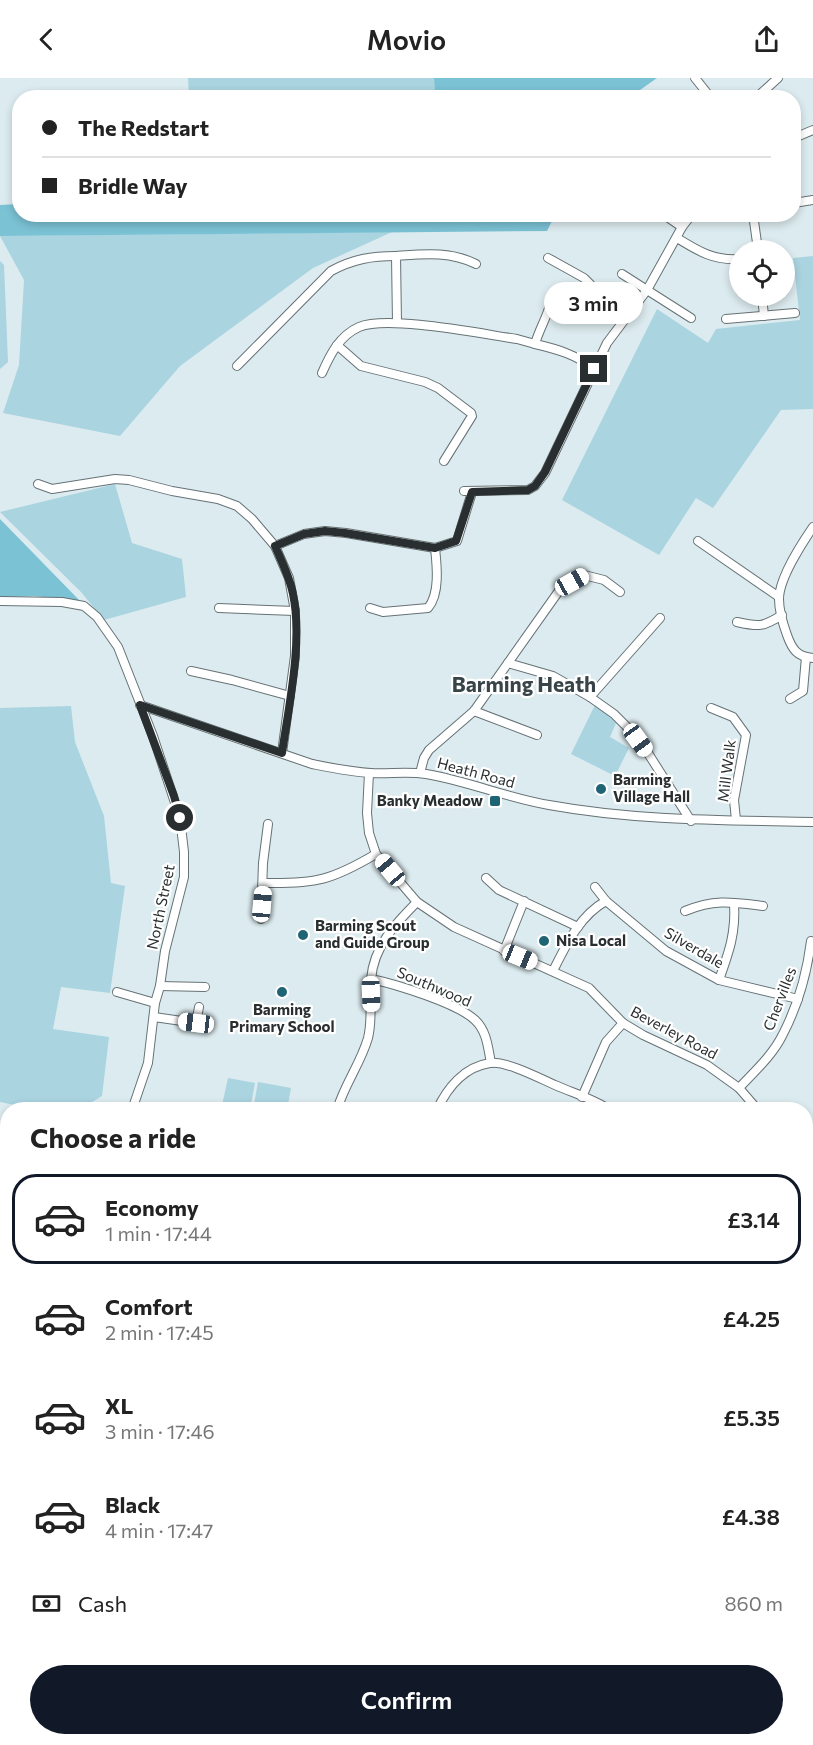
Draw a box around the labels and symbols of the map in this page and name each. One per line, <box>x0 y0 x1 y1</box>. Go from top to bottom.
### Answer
callout: 3 min <box>544 282 644 324</box>
route end <box>580 355 607 382</box>
car <box>552 565 592 599</box>
district label: Barming Heath <box>452 671 596 696</box>
car <box>620 720 656 760</box>
street label: Mill Walk <box>713 739 739 803</box>
street label: Heath Road <box>435 753 517 791</box>
place label: Barming Village Hall <box>613 770 690 805</box>
marker: Barming Village Hall <box>594 782 608 796</box>
place label: Banky Meadow <box>377 791 484 809</box>
marker: Banky Meadow <box>488 794 502 808</box>
route start <box>166 804 193 831</box>
car <box>372 850 408 890</box>
street label: North Street <box>142 863 178 951</box>
car <box>251 885 273 923</box>
place label: Barming Scout and Guide Group <box>315 916 430 951</box>
street label: Silverdale <box>662 923 728 971</box>
marker: Barming Scout and Guide Group <box>296 928 310 942</box>
place label: Nisa Local <box>556 931 626 949</box>
marker: Nisa Local <box>537 934 551 948</box>
car <box>500 942 540 972</box>
street label: Southwood <box>394 962 474 1010</box>
street label: Chervilles <box>759 964 799 1033</box>
car <box>361 976 381 1012</box>
marker: Barming Primary School <box>275 985 289 999</box>
place label: Barming Primary School <box>229 1000 335 1035</box>
street label: Beverley Road <box>628 1002 721 1063</box>
car <box>177 1012 215 1034</box>

